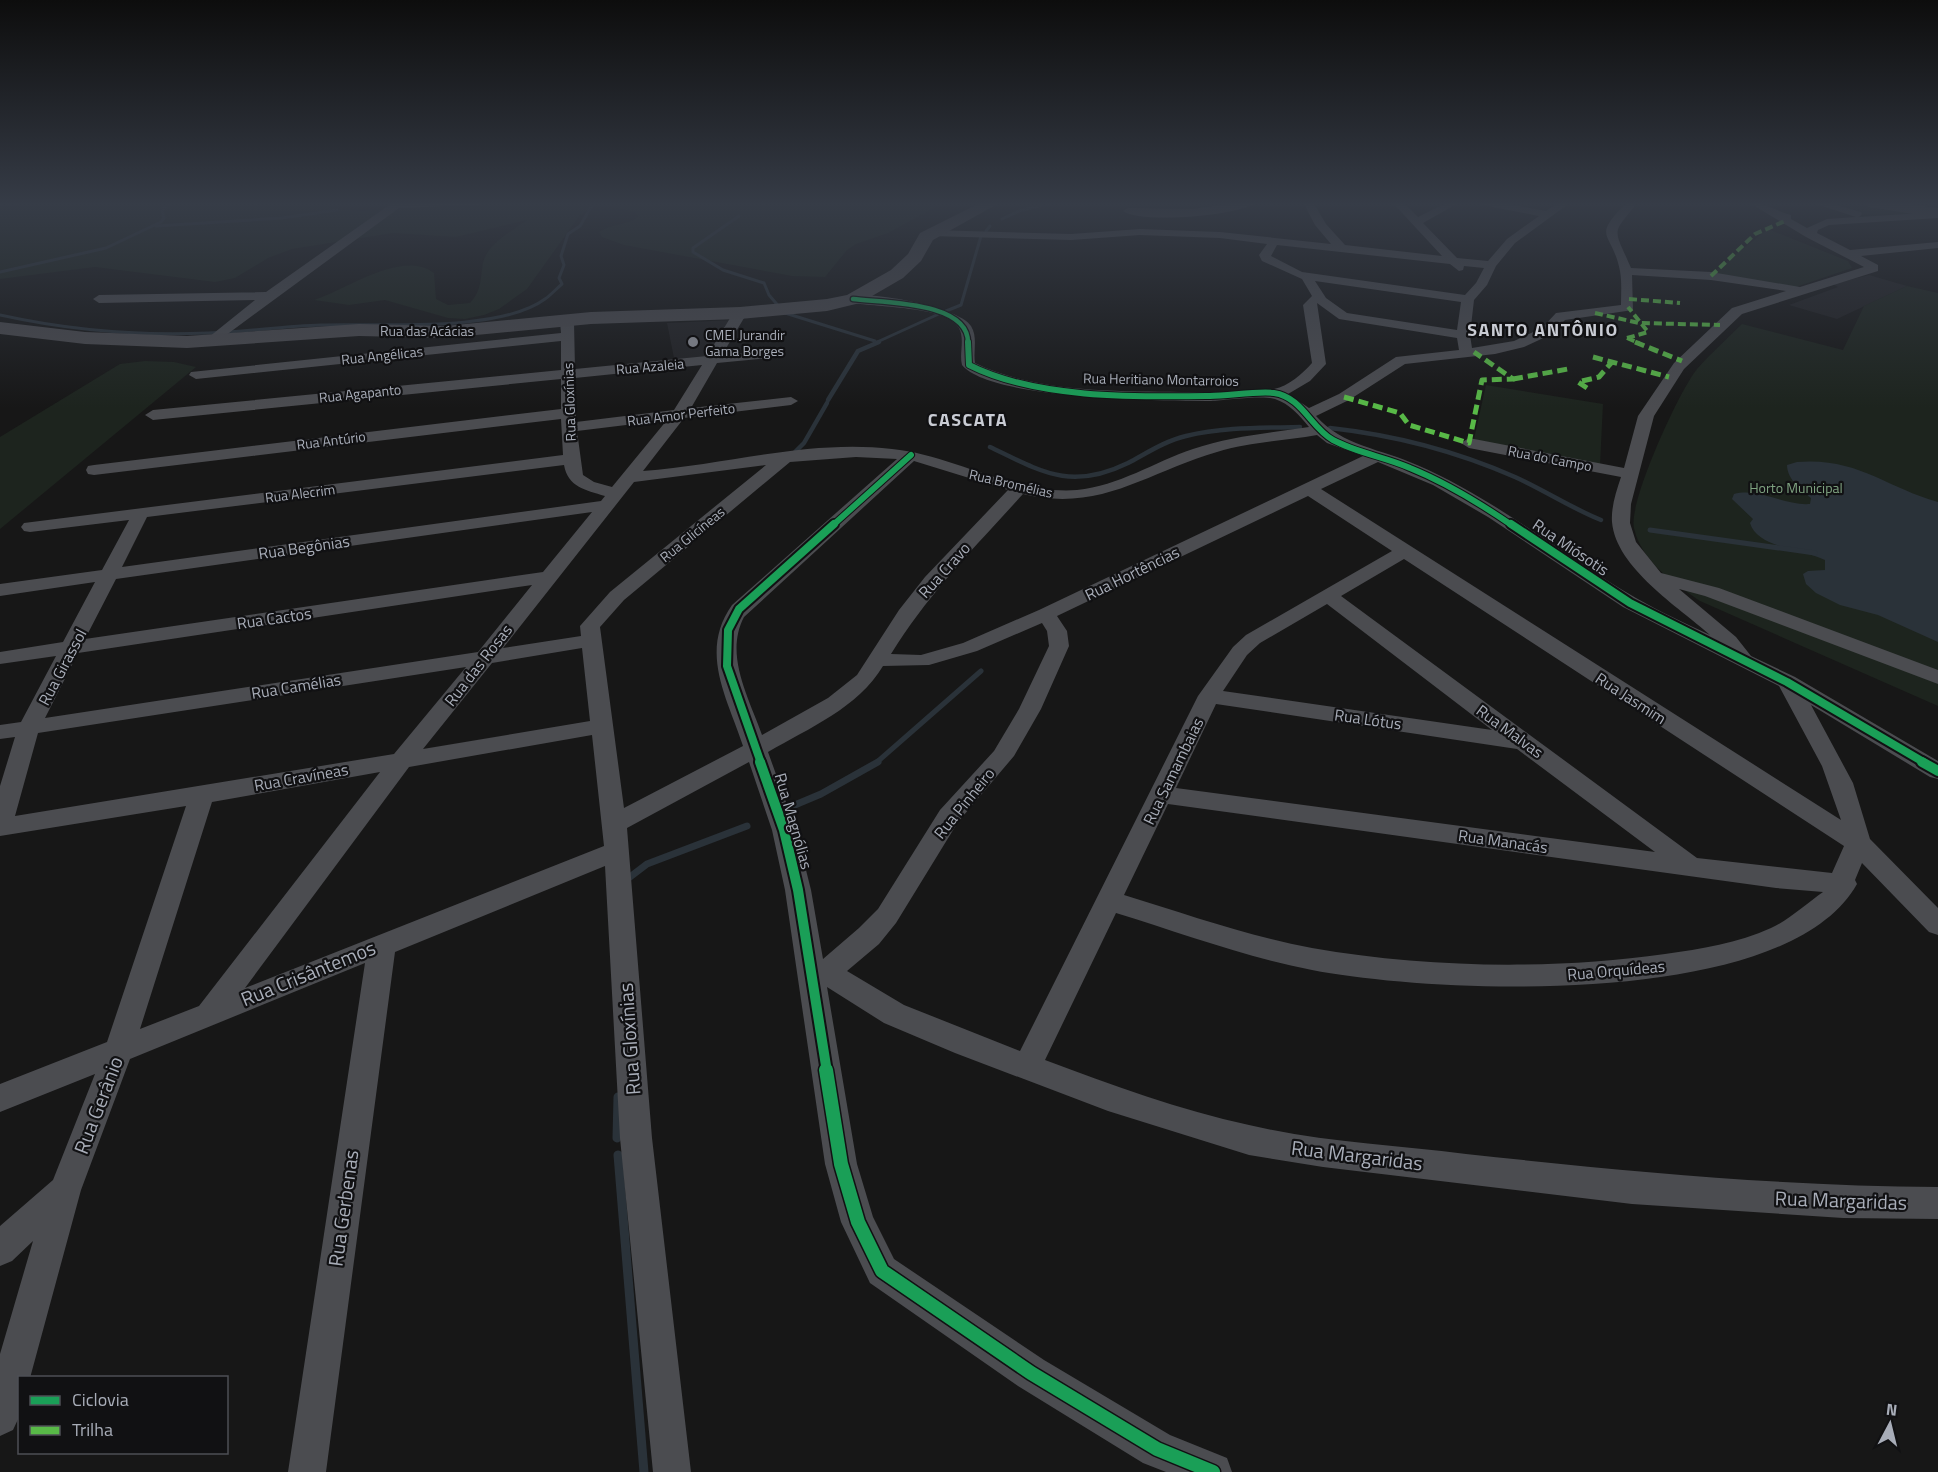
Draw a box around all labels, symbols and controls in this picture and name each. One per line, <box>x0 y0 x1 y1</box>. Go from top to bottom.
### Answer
district label: SANTO ANTÔNIO <box>1467 316 1619 343</box>
street label: Rua das Acácias <box>380 320 474 341</box>
place label: CMEI Jurandir Gama Borges <box>705 324 785 361</box>
marker: CMEI Jurandir Gama Borges <box>686 335 700 349</box>
street label: Rua Angélicas <box>340 340 424 370</box>
street label: Rua Azaleia <box>615 353 685 379</box>
street label: Rua Gloxínias <box>557 362 581 442</box>
street label: Rua Heritiano Montarroios <box>1083 367 1239 391</box>
street label: Rua Agapanto <box>318 378 402 408</box>
street label: Rua Amor Perfeito <box>626 397 736 431</box>
district label: CASCATA <box>928 406 1008 433</box>
street label: Rua Antúrio <box>295 425 367 455</box>
street label: Rua do Campo <box>1506 440 1594 476</box>
street label: Rua Bromélias <box>967 463 1055 503</box>
park label: Horto Municipal <box>1749 477 1843 498</box>
street label: Rua Alecrim <box>264 478 336 508</box>
street label: Rua Glicíneas <box>655 501 729 567</box>
street label: Rua Miósotis <box>1528 513 1614 581</box>
street label: Rua Begônias <box>257 529 351 565</box>
street label: Rua Cravo <box>912 537 976 603</box>
street label: Rua Hortências <box>1081 540 1183 606</box>
street label: Rua Cactos <box>235 601 313 635</box>
street label: Rua das Rosas <box>438 619 518 711</box>
street label: Rua Girassol <box>32 624 92 710</box>
street label: Rua Jasmim <box>1591 666 1671 730</box>
street label: Rua Camélias <box>249 667 343 705</box>
street label: Rua Malvas <box>1471 698 1549 764</box>
street label: Rua Lótus <box>1333 702 1403 736</box>
street label: Rua Samambaias <box>1137 713 1209 829</box>
street label: Rua Cravíneas <box>252 757 350 797</box>
street label: Rua Pinheiro <box>928 762 1000 844</box>
street label: Rua Magnólias <box>769 770 819 872</box>
street label: Rua Manacás <box>1457 823 1549 859</box>
street label: Rua Crisântemos <box>236 932 380 1014</box>
street label: Rua Orquídeas <box>1566 954 1666 986</box>
street label: Rua Gloxínias <box>610 982 648 1096</box>
street label: Rua Gerânio <box>65 1052 131 1158</box>
street label: Rua Margaridas <box>1289 1132 1425 1178</box>
street label: Rua Gerbenas <box>319 1148 367 1268</box>
street label: Rua Margaridas <box>1774 1182 1908 1218</box>
legend <box>18 1376 228 1454</box>
text: Ciclovia <box>72 1386 129 1413</box>
north arrow <box>1860 1394 1920 1454</box>
text: N <box>1885 1397 1899 1422</box>
text: Trilha <box>72 1416 113 1443</box>

